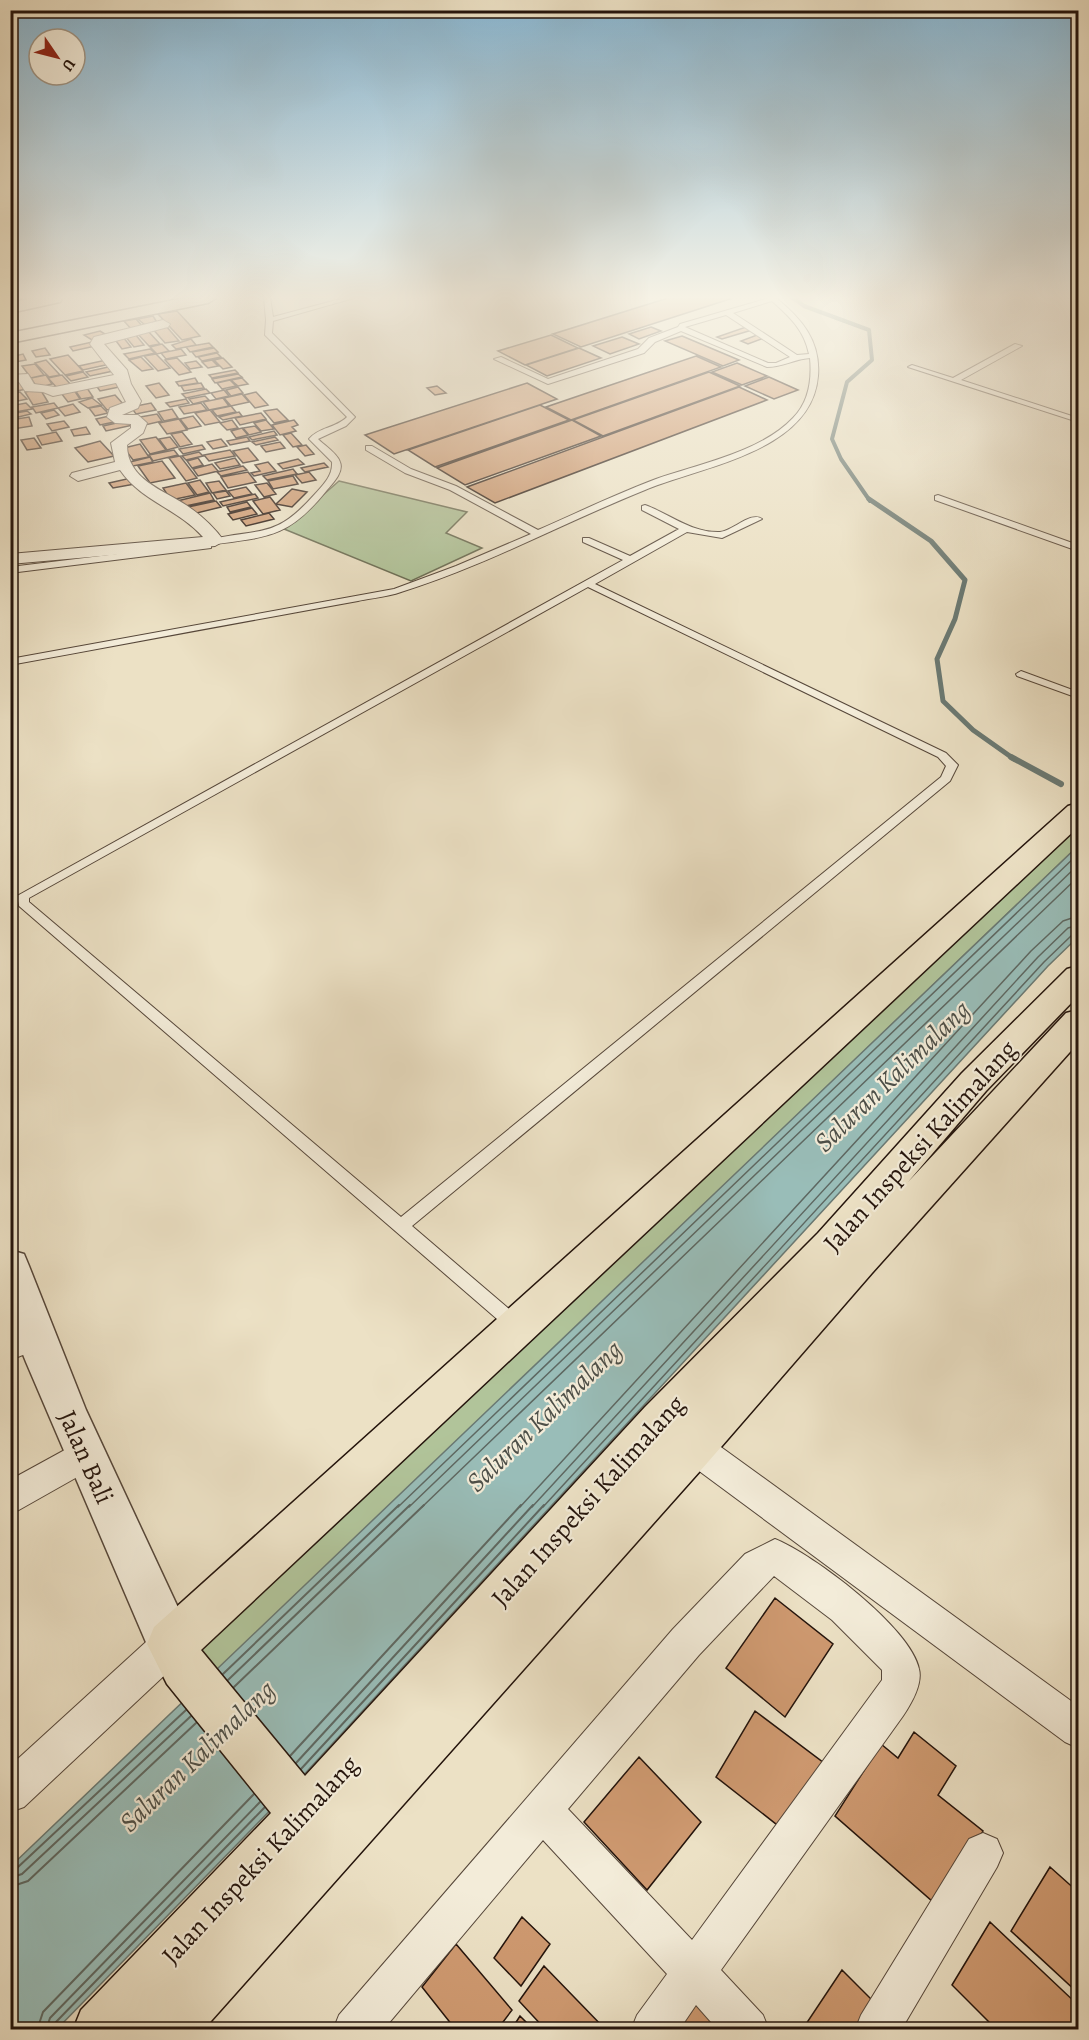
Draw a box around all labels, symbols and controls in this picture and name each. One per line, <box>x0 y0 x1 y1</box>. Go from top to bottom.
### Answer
north arrow <box>27 27 87 87</box>
text: U <box>56 54 80 76</box>
water label: Saluran Kalimalang <box>806 992 978 1160</box>
street label: Jalan Inspeksi Kalimalang <box>815 1032 1025 1260</box>
water label: Saluran Kalimalang <box>458 1332 630 1500</box>
street label: Jalan Inspeksi Kalimalang <box>483 1387 693 1615</box>
street label: Jalan Bali <box>50 1405 122 1509</box>
water label: Saluran Kalimalang <box>111 1672 283 1840</box>
street label: Jalan Inspeksi Kalimalang <box>154 1748 366 1972</box>

